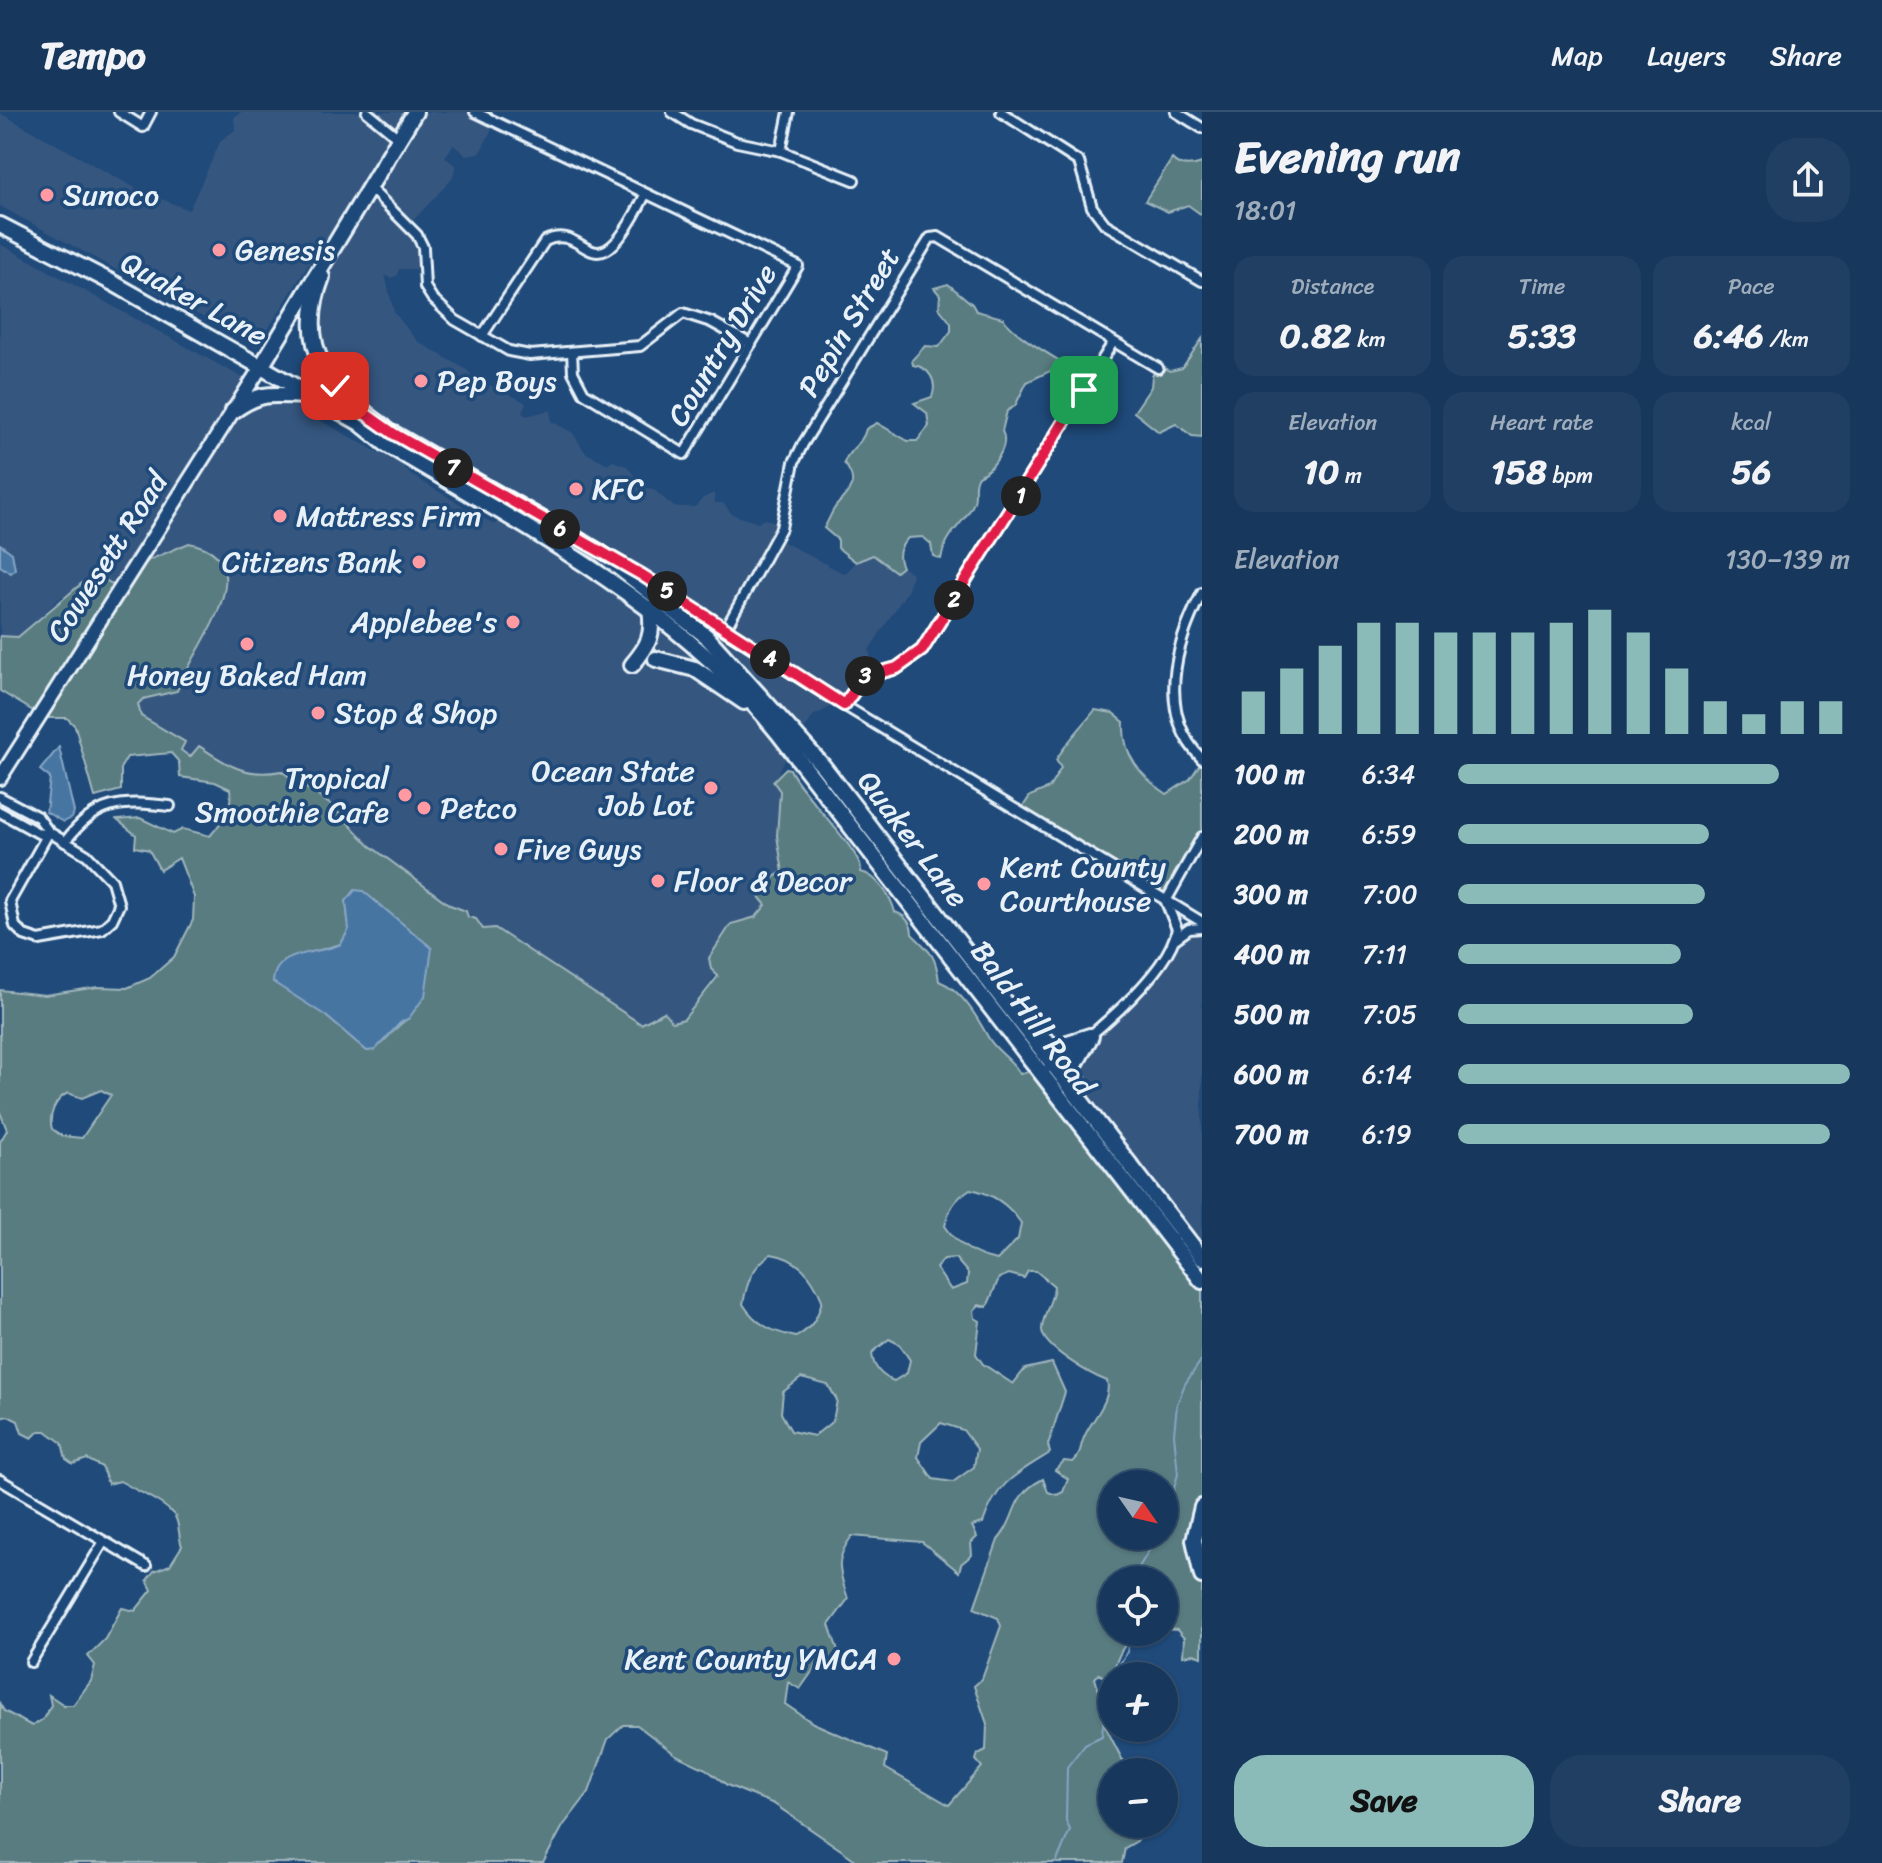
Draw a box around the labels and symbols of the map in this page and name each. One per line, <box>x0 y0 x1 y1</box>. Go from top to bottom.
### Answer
place label: Sunoco <box>63 168 159 222</box>
marker: Sunoco <box>38 186 56 204</box>
place label: Genesis <box>235 223 336 277</box>
street label: Quaker Lane <box>110 236 278 362</box>
street label: Pepin Street <box>783 236 915 408</box>
marker: Genesis <box>210 241 228 259</box>
street label: Country Drive <box>652 253 792 437</box>
pin <box>301 352 369 420</box>
place label: Pep Boys <box>437 354 557 408</box>
pin <box>1050 356 1118 424</box>
marker: Pep Boys <box>412 372 430 390</box>
pin: 7 <box>433 448 473 488</box>
street label: Cowesett Road <box>31 459 184 654</box>
place label: KFC <box>592 462 645 516</box>
pin: 1 <box>1001 476 1041 516</box>
marker: KFC <box>567 480 585 498</box>
place label: Mattress Firm <box>296 489 482 543</box>
marker: Mattress Firm <box>271 507 289 525</box>
pin: 6 <box>540 509 580 549</box>
place label: Citizens Bank <box>222 535 403 589</box>
marker: Citizens Bank <box>410 553 428 571</box>
pin: 5 <box>647 571 687 611</box>
pin: 2 <box>934 580 974 620</box>
place label: Applebee's <box>349 595 497 649</box>
marker: Applebee's <box>504 613 522 631</box>
marker: Honey Baked Ham <box>238 635 256 653</box>
pin: 4 <box>750 639 790 679</box>
place label: Honey Baked Ham <box>127 648 367 702</box>
pin: 3 <box>845 656 885 696</box>
place label: Stop & Shop <box>334 686 497 740</box>
marker: Stop & Shop <box>309 704 327 722</box>
place label: Ocean State Job Lot <box>532 744 695 832</box>
place label: Tropical Smoothie Cafe <box>195 751 390 839</box>
street label: Quaker Lane <box>843 758 983 920</box>
marker: Ocean State Job Lot <box>702 779 720 797</box>
place label: Petco <box>440 781 517 835</box>
marker: Tropical Smoothie Cafe <box>396 786 414 804</box>
marker: Petco <box>415 799 433 817</box>
place label: Five Guys <box>517 822 642 876</box>
marker: Five Guys <box>492 840 510 858</box>
place label: Kent County Courthouse <box>1000 840 1166 928</box>
place label: Floor & Decor <box>674 854 853 908</box>
marker: Floor & Decor <box>649 872 667 890</box>
marker: Kent County Courthouse <box>975 875 993 893</box>
street label: Bald Hill Road <box>956 928 1111 1110</box>
north arrow <box>1098 1470 1178 1550</box>
place label: Kent County YMCA <box>625 1632 878 1686</box>
marker: Kent County YMCA <box>885 1650 903 1668</box>

